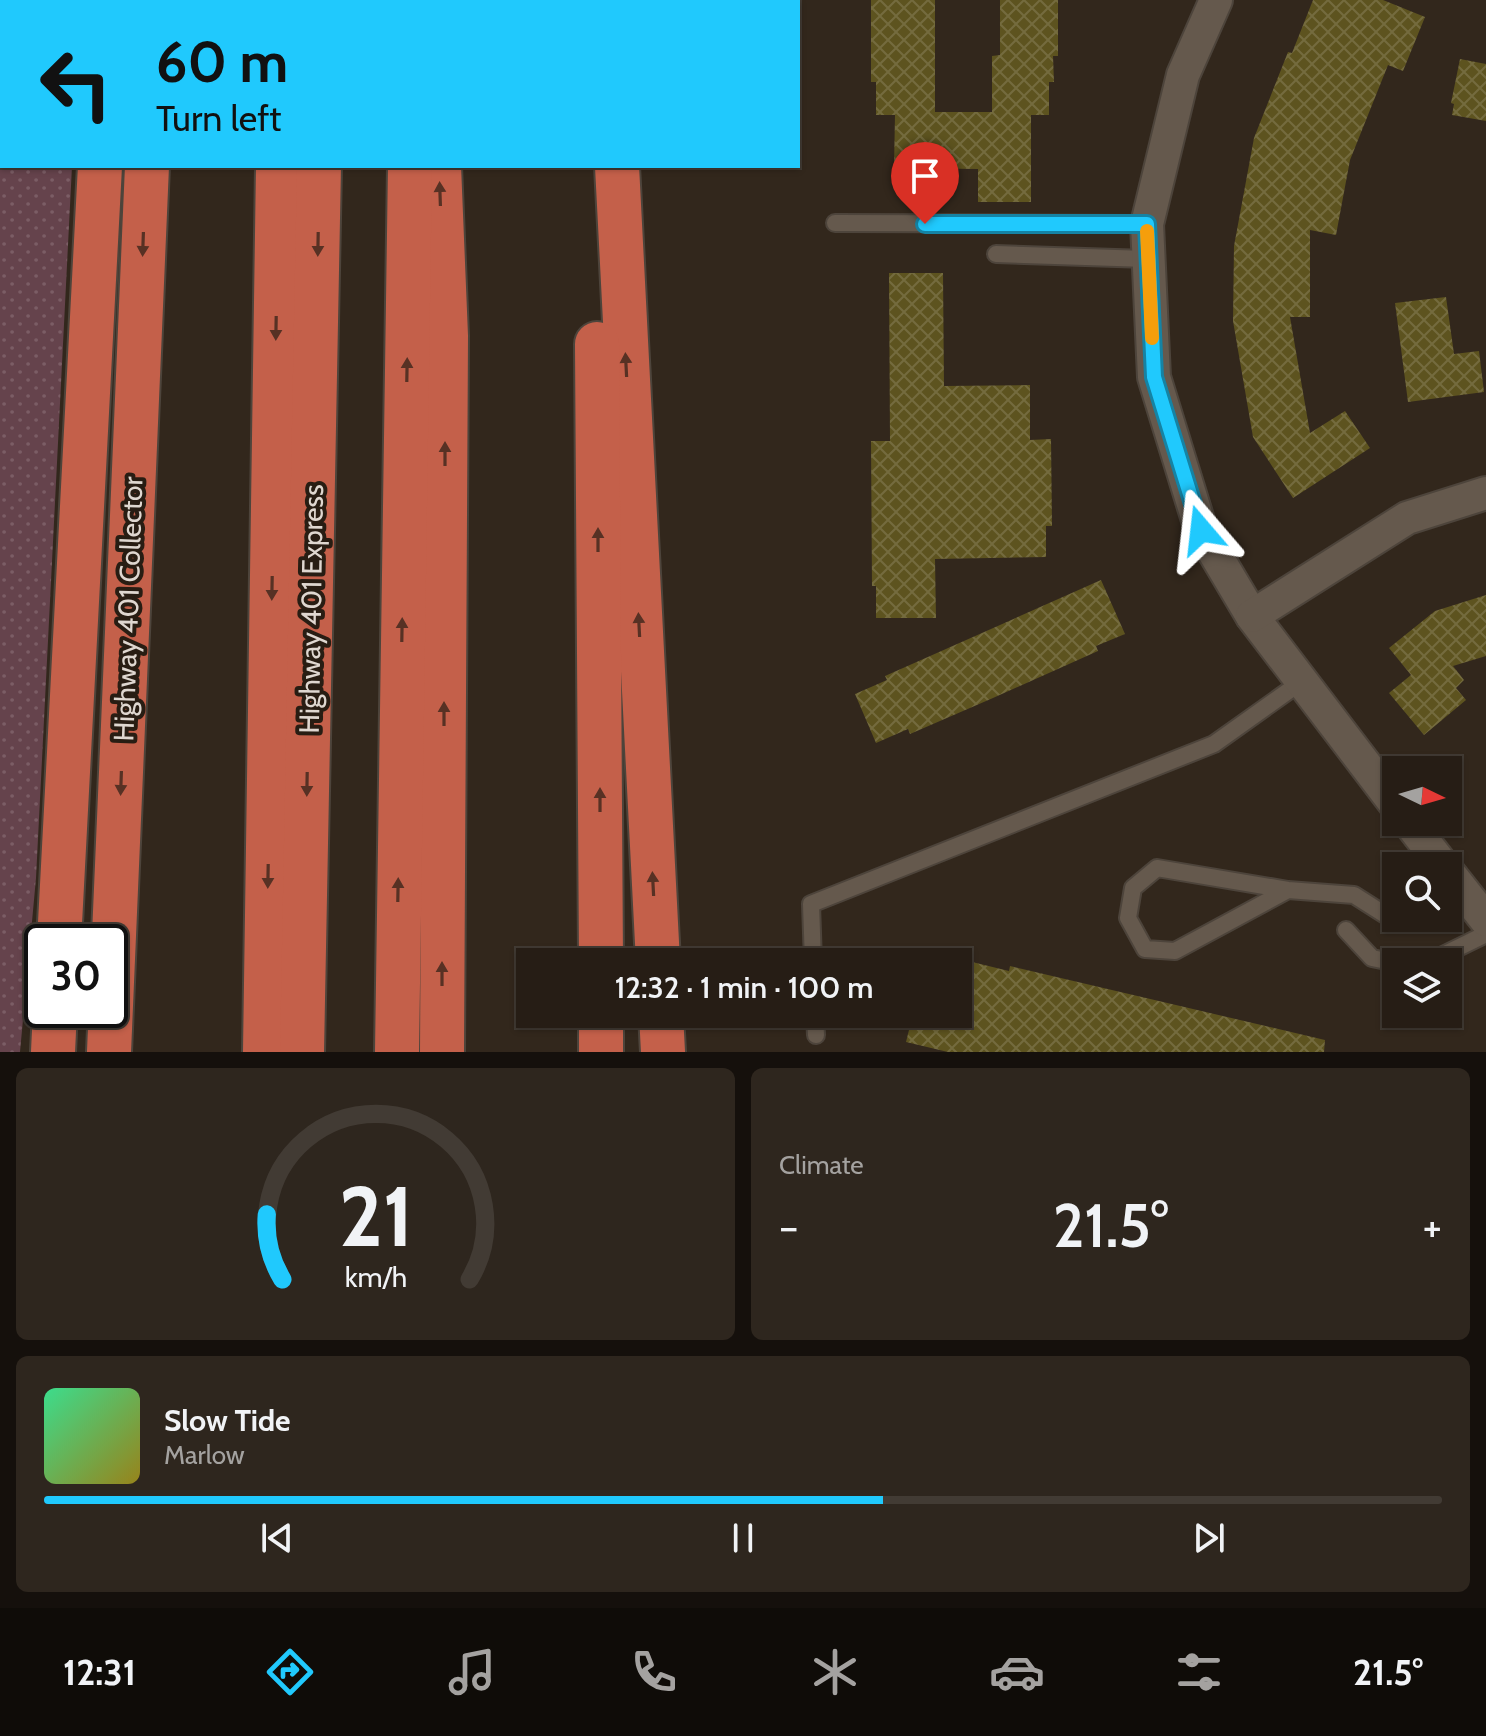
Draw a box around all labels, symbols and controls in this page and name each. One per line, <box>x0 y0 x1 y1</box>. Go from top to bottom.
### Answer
text: 60 m <box>156 28 288 96</box>
icon: left <box>24 32 128 136</box>
text: Turn left <box>156 96 281 140</box>
pin <box>891 142 959 224</box>
icon: arrive <box>903 154 947 198</box>
one-way arrow <box>434 181 447 206</box>
one-way arrow <box>137 232 150 257</box>
one-way arrow <box>311 232 324 257</box>
one-way arrow <box>269 316 282 341</box>
one-way arrow <box>620 352 633 377</box>
one-way arrow <box>401 357 413 382</box>
one-way arrow <box>439 441 451 466</box>
street label: Highway 401 Collector <box>106 476 150 742</box>
street label: Highway 401 Express <box>292 484 330 734</box>
position arrow <box>1159 488 1243 572</box>
one-way arrow <box>592 527 604 552</box>
one-way arrow <box>266 576 278 601</box>
one-way arrow <box>632 612 645 637</box>
one-way arrow <box>396 617 409 642</box>
one-way arrow <box>438 701 450 726</box>
north arrow <box>1382 756 1462 836</box>
map controls <box>1382 756 1462 1028</box>
one-way arrow <box>114 771 127 796</box>
one-way arrow <box>301 772 314 797</box>
one-way arrow <box>594 787 606 812</box>
button: search <box>1382 852 1462 932</box>
one-way arrow <box>262 864 274 889</box>
one-way arrow <box>647 871 660 896</box>
one-way arrow <box>392 877 404 902</box>
speed limit sign: 30 <box>24 924 128 1028</box>
button: layers <box>1382 948 1462 1028</box>
one-way arrow <box>436 961 448 986</box>
text: 12:32 · 1 min · 100 m <box>615 969 873 1006</box>
text: Climate <box>779 1149 864 1181</box>
text: 21 <box>338 1166 413 1267</box>
text: 21.5° <box>1053 1189 1168 1262</box>
text: − <box>779 1200 798 1253</box>
text: + <box>1423 1200 1442 1253</box>
text: km/h <box>344 1259 407 1294</box>
text: Slow Tide <box>164 1402 291 1439</box>
text: Marlow <box>164 1439 245 1471</box>
icon: previous <box>255 1516 299 1560</box>
icon: pause <box>721 1516 765 1560</box>
icon: next <box>1187 1516 1231 1560</box>
icon: directions <box>262 1644 318 1700</box>
icon: music <box>444 1644 500 1700</box>
icon: phone <box>626 1644 682 1700</box>
icon: climate <box>807 1644 863 1700</box>
icon: car <box>989 1644 1045 1700</box>
icon: filters <box>1171 1644 1227 1700</box>
text: 12:31 <box>63 1650 136 1694</box>
text: 21.5° <box>1353 1650 1423 1694</box>

